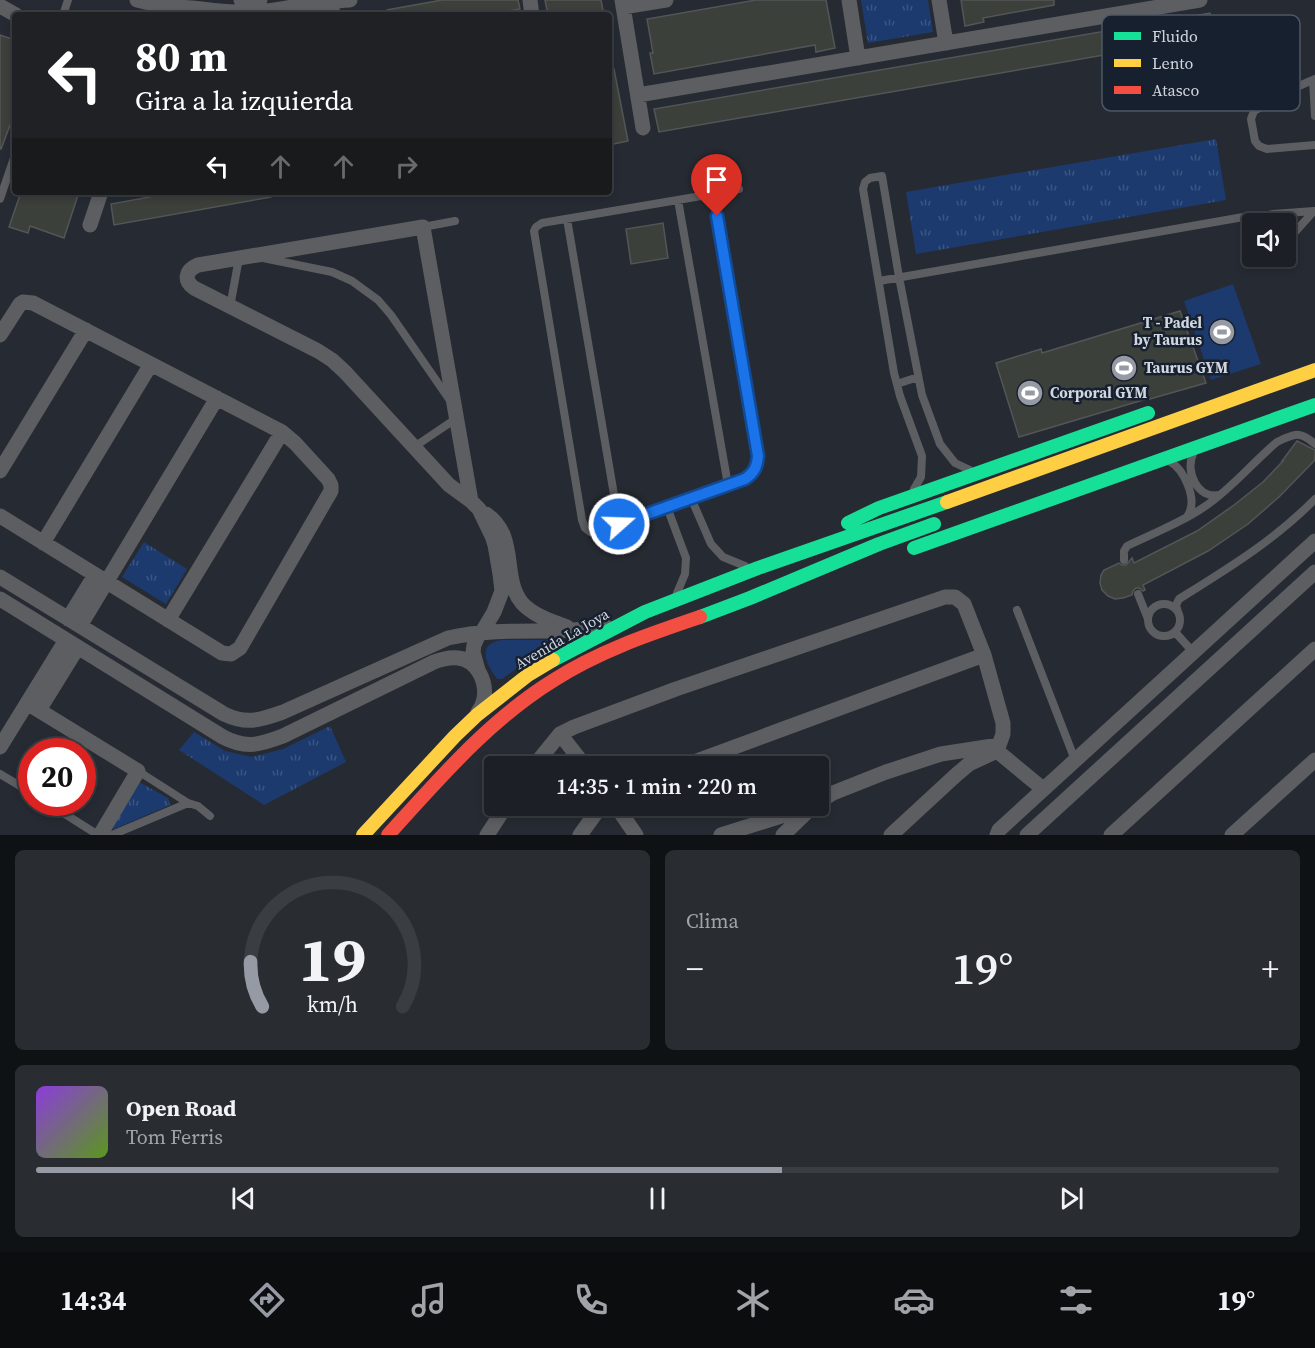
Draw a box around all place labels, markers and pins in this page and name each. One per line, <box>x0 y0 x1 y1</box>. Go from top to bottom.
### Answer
pin <box>691 154 742 216</box>
place label: T - Padel by Taurus <box>1133 312 1202 350</box>
sports icon: T - Padel by Taurus <box>1207 317 1237 347</box>
sports icon: Taurus GYM <box>1109 353 1139 383</box>
place label: Taurus GYM <box>1144 357 1228 378</box>
sports icon: Corporal GYM <box>1015 378 1045 408</box>
place label: Corporal GYM <box>1050 382 1148 403</box>

